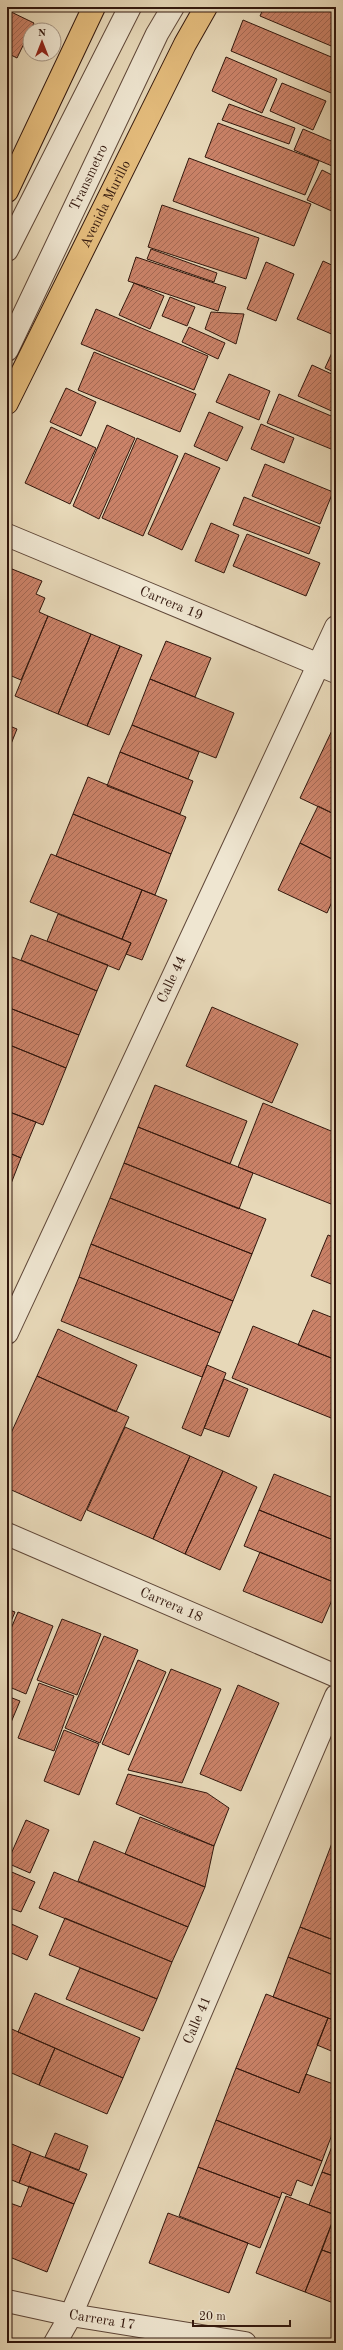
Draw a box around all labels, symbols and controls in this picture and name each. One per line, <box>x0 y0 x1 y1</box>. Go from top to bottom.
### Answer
north arrow <box>22 22 62 62</box>
text: N <box>38 28 47 39</box>
street label: Transmetro <box>67 142 111 213</box>
street label: Avenida Murillo <box>78 158 133 250</box>
street label: Carrera 19 <box>138 584 205 623</box>
street label: Calle 44 <box>155 954 189 1005</box>
street label: Carrera 18 <box>138 1585 205 1625</box>
street label: Calle 41 <box>181 1994 214 2046</box>
scale bar <box>193 2302 290 2328</box>
street label: Carrera 17 <box>68 2308 136 2332</box>
text: 20 m <box>199 2311 226 2323</box>

